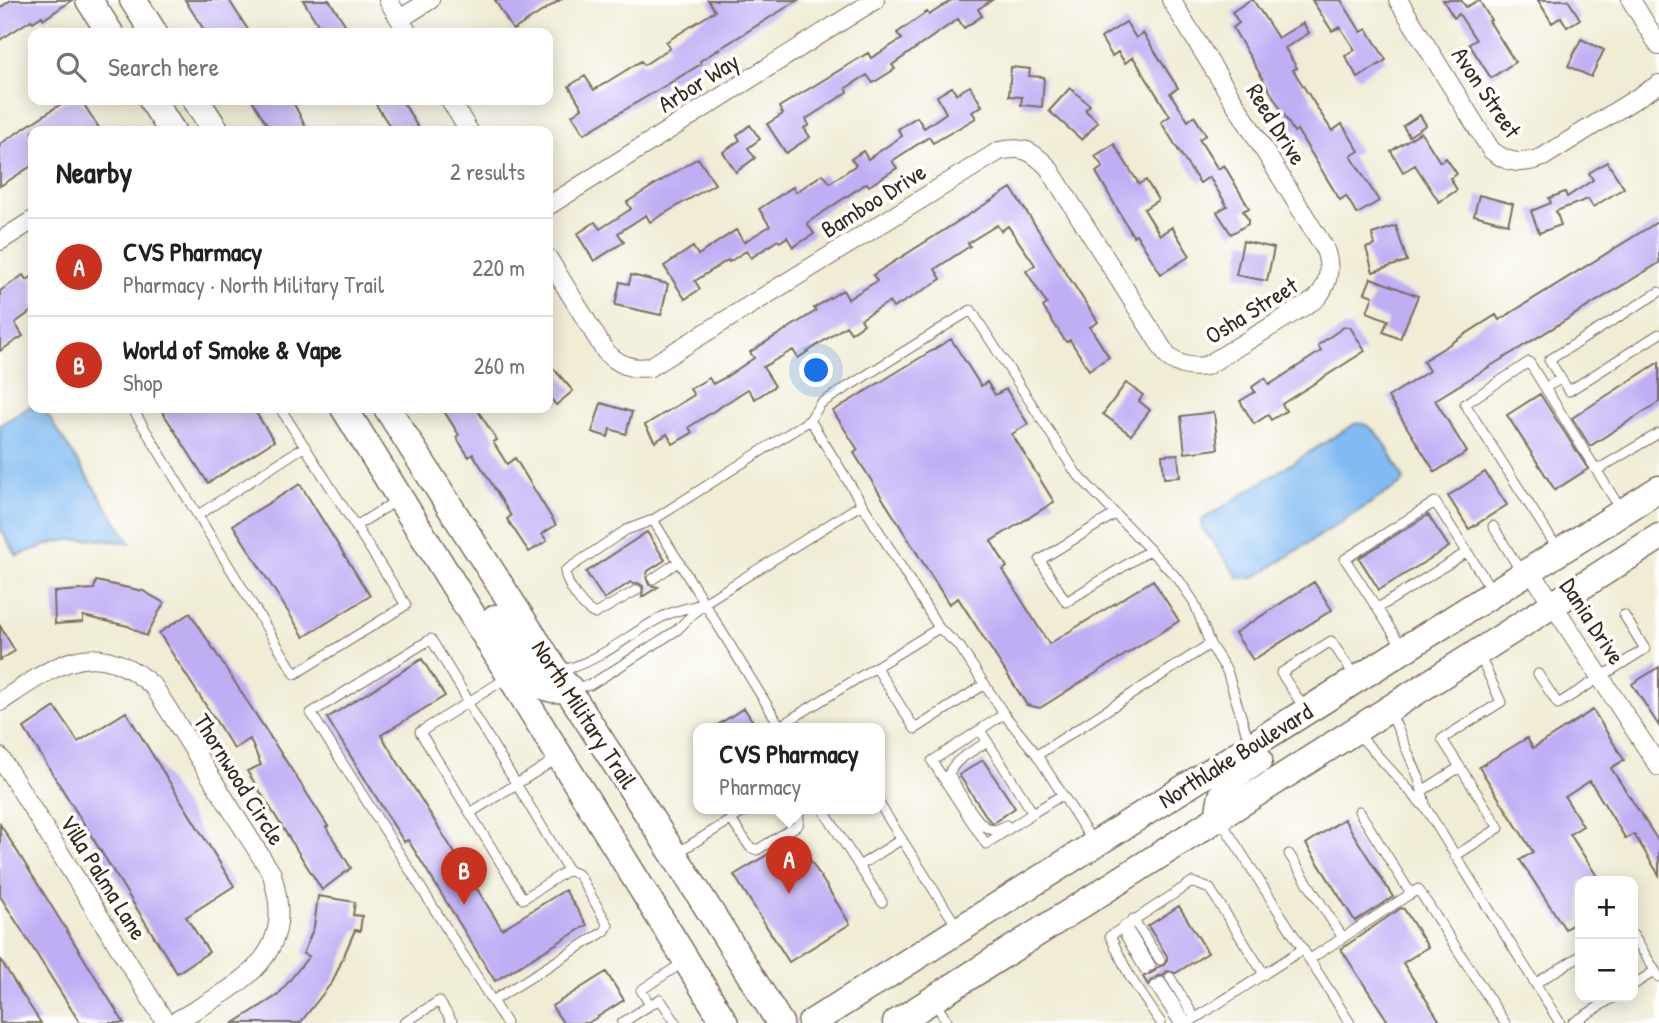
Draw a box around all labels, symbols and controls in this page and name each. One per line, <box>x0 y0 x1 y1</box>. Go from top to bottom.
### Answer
search box <box>28 28 553 105</box>
street label: Avon Street <box>1445 40 1530 144</box>
street label: Arbor Way <box>652 45 744 119</box>
icon: search <box>52 48 90 86</box>
text: Search here <box>108 49 219 84</box>
street label: Reed Drive <box>1240 77 1315 171</box>
text: Nearby <box>56 152 132 192</box>
street label: Bamboo Drive <box>815 155 932 245</box>
text: 2 results <box>450 156 525 187</box>
text: CVS Pharmacy <box>123 234 262 269</box>
text: A <box>73 252 85 283</box>
text: 220 m <box>472 252 525 283</box>
text: Pharmacy · North Military Trail <box>123 269 384 300</box>
street label: Osha Street <box>1199 269 1304 351</box>
text: World of Smoke & Vape <box>123 332 342 367</box>
text: B <box>73 350 85 381</box>
text: 260 m <box>474 350 525 381</box>
your location <box>799 353 833 387</box>
text: Shop <box>123 367 162 398</box>
street label: Dania Drive <box>1553 572 1633 671</box>
street label: North Military Trail <box>525 634 645 795</box>
street label: Northlake Boulevard <box>1152 695 1318 815</box>
street label: Thornwood Circle <box>187 707 293 851</box>
popup <box>693 723 885 814</box>
text: CVS Pharmacy <box>719 736 859 771</box>
text: Pharmacy <box>719 771 801 802</box>
street label: Villa Palma Lane <box>53 809 155 946</box>
pin: A <box>766 836 812 894</box>
pin: B <box>441 847 487 905</box>
map controls <box>1575 876 1638 1002</box>
button: + <box>1575 876 1638 939</box>
button: − <box>1575 939 1638 1002</box>

